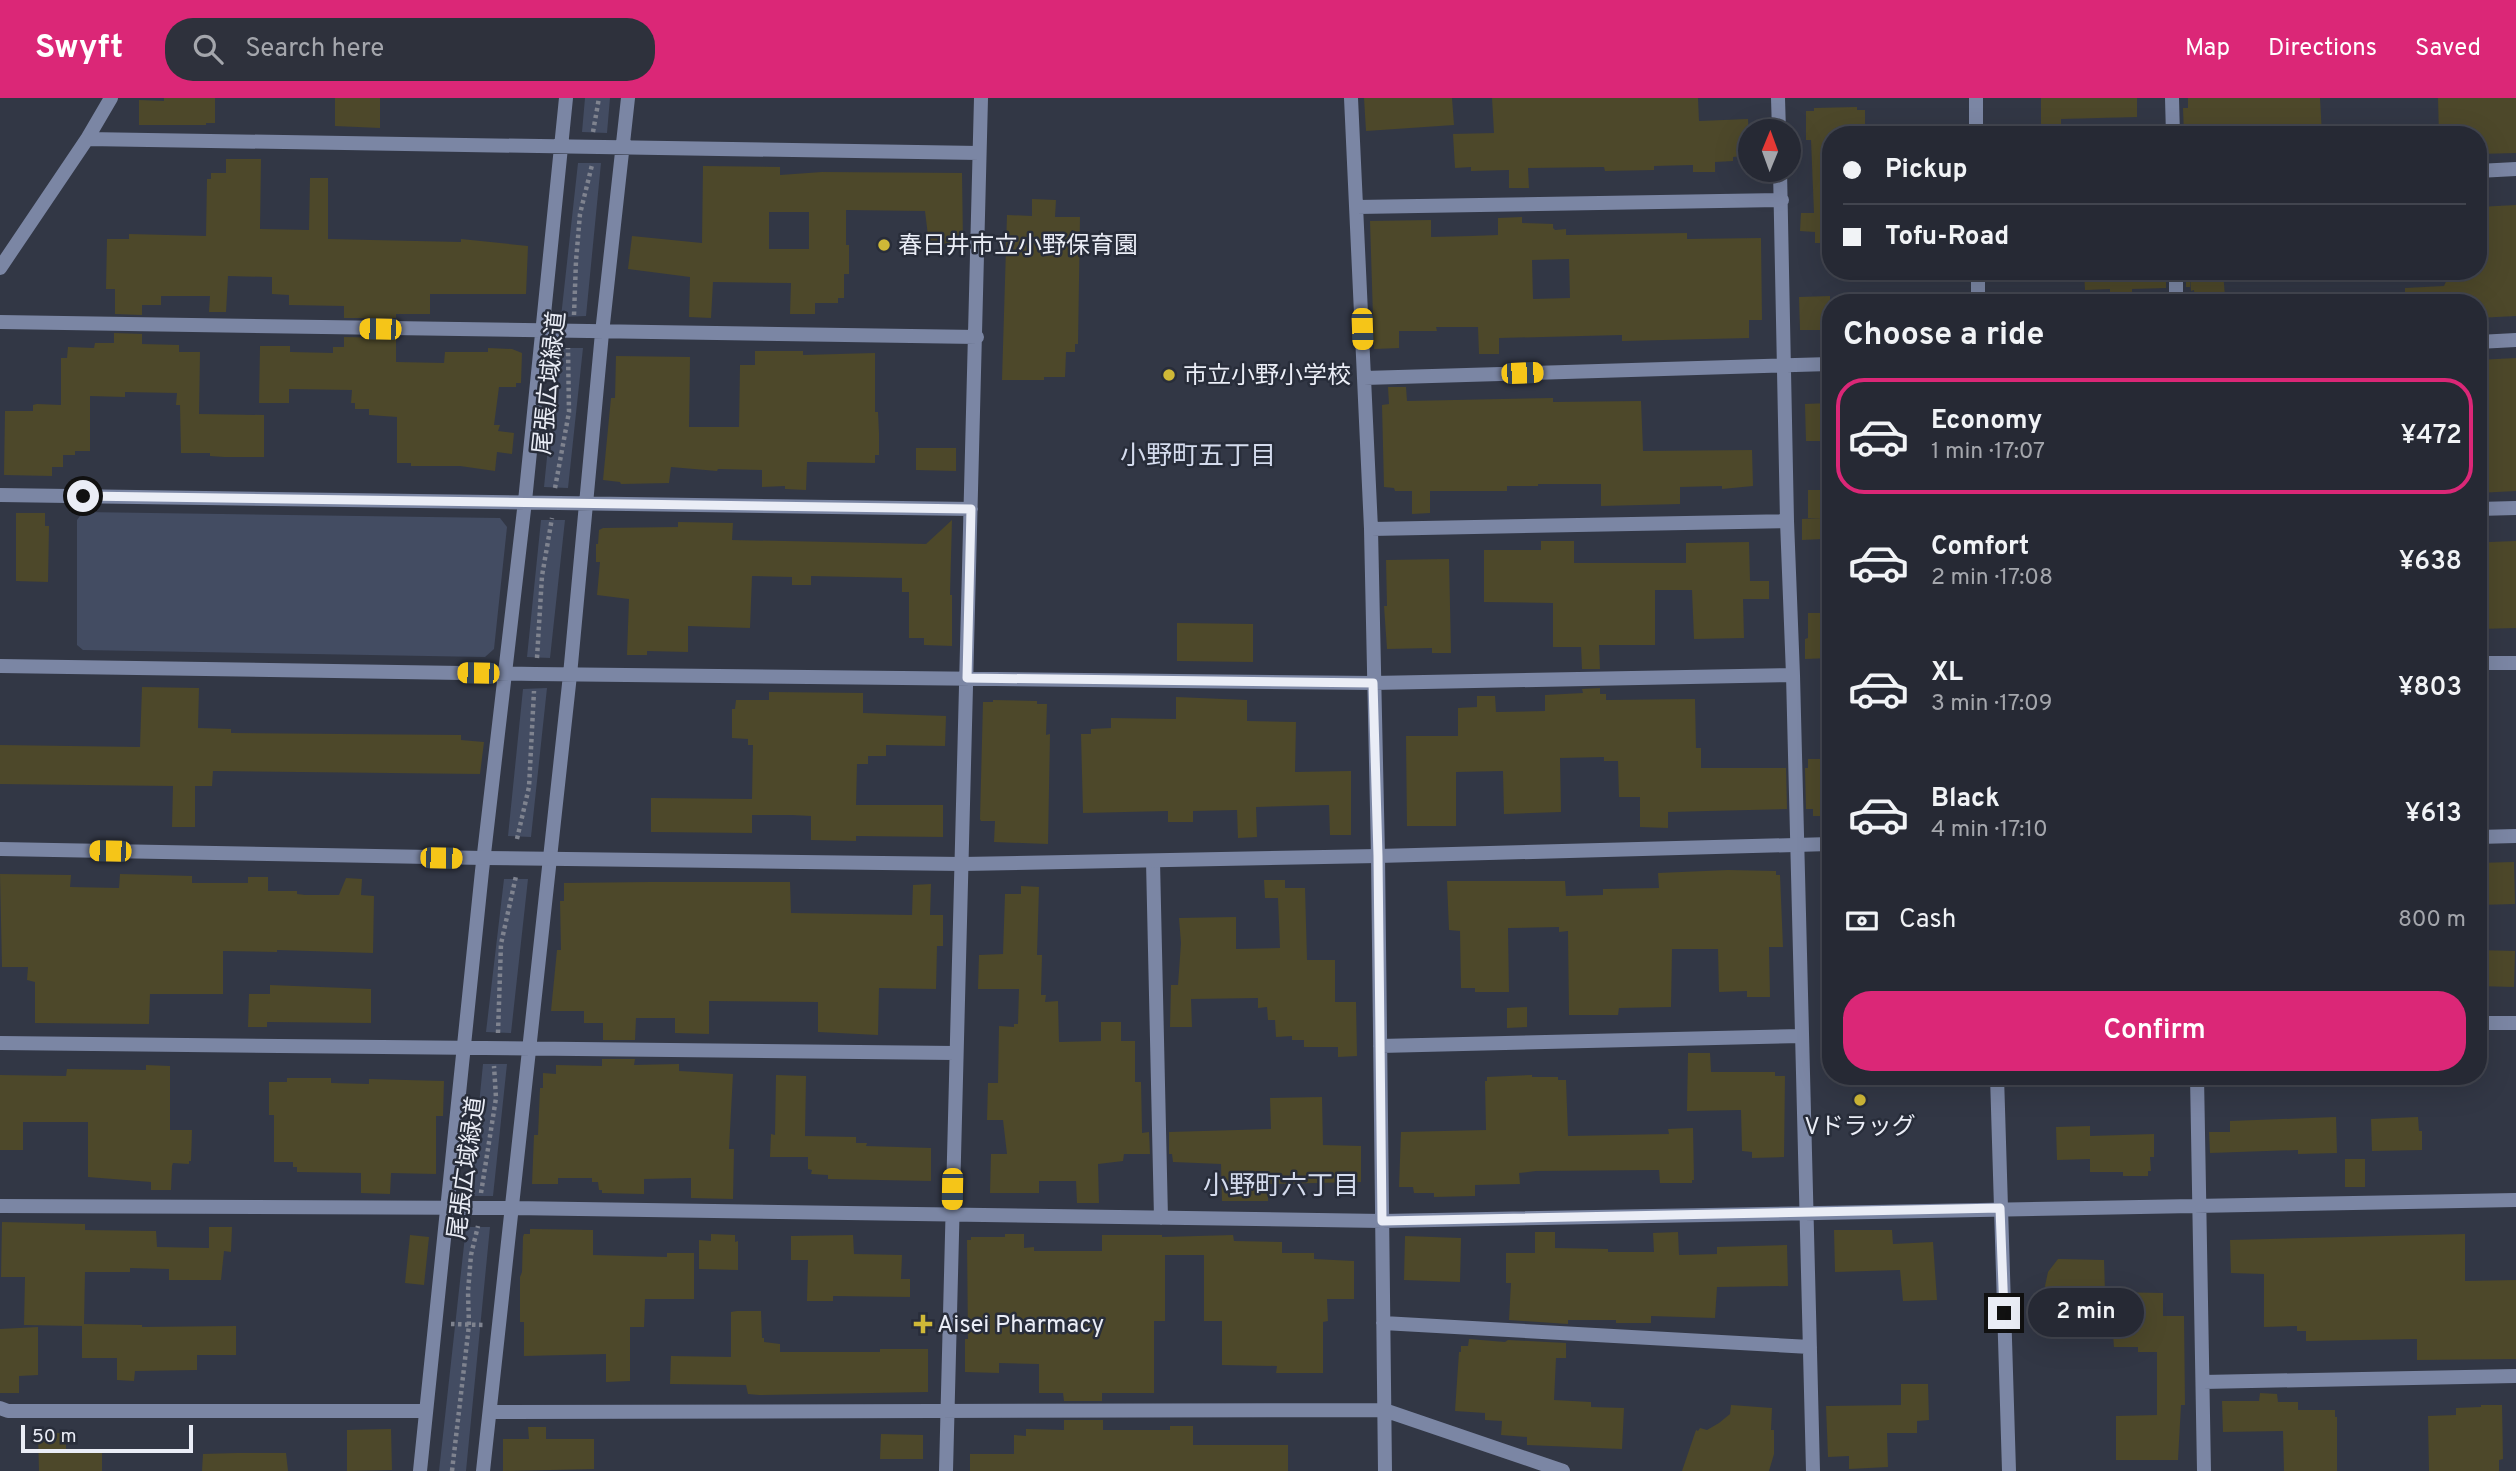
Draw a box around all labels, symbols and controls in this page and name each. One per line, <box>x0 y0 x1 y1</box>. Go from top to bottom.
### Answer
search box <box>165 18 655 81</box>
text: Swyft <box>35 28 123 70</box>
icon: search <box>189 30 227 68</box>
text: Search here <box>245 33 384 66</box>
text: Map <box>2185 34 2230 64</box>
text: Directions <box>2268 34 2377 64</box>
text: Saved <box>2415 34 2481 64</box>
north arrow <box>1738 119 1801 182</box>
map controls <box>1738 119 1801 182</box>
text: Pickup <box>1885 154 1968 187</box>
text: Tofu-Road <box>1885 221 2009 254</box>
place label: 春日井市立小野保育園 <box>898 232 1138 262</box>
marker: 春日井市立小野保育園 <box>876 237 892 253</box>
car <box>1351 308 1374 350</box>
street label: 尾張広域緑道 <box>529 310 573 456</box>
text: Choose a ride <box>1843 316 2044 356</box>
car <box>359 318 402 340</box>
place label: 市立小野小学校 <box>1183 362 1351 392</box>
car <box>1501 362 1544 384</box>
marker: 市立小野小学校 <box>1161 367 1177 383</box>
icon: car <box>1847 405 1910 468</box>
text: Economy <box>1931 405 2042 438</box>
text: ¥472 <box>2401 420 2462 453</box>
text: 1 min · 17:07 <box>1931 438 2045 467</box>
district label: 小野町五丁目 <box>1120 441 1276 474</box>
route start <box>67 480 99 512</box>
icon: car <box>1847 531 1910 594</box>
text: Comfort <box>1931 531 2029 564</box>
text: ¥638 <box>2399 546 2462 579</box>
text: 2 min · 17:08 <box>1931 564 2053 593</box>
icon: car <box>1847 657 1910 720</box>
text: XL <box>1931 657 1963 690</box>
car <box>457 662 500 684</box>
text: ¥803 <box>2398 672 2462 705</box>
text: 3 min · 17:09 <box>1931 690 2053 719</box>
icon: car <box>1847 783 1910 846</box>
text: Black <box>1931 783 2000 816</box>
text: ¥613 <box>2405 798 2462 831</box>
text: 4 min · 17:10 <box>1931 816 2048 845</box>
car <box>89 840 132 862</box>
car <box>420 847 463 869</box>
icon: cash <box>1843 902 1881 940</box>
text: Cash <box>1899 904 1956 937</box>
text: 800 m <box>2398 906 2466 935</box>
button: Confirm <box>1843 991 2466 1071</box>
marker: Vドラッグ <box>1852 1092 1868 1108</box>
street label: 尾張広域緑道 <box>443 1095 493 1242</box>
place label: Vドラッグ <box>1804 1113 1916 1143</box>
car <box>942 1168 963 1210</box>
district label: 小野町六丁目 <box>1203 1171 1359 1204</box>
callout: 2 min <box>2028 1288 2144 1338</box>
route end <box>1988 1297 2020 1329</box>
text: 2 min <box>2056 1298 2116 1327</box>
place label: Aisei Pharmacy <box>937 1311 1104 1341</box>
marker: Aisei Pharmacy <box>915 1316 931 1332</box>
scale bar <box>21 1422 192 1454</box>
text: 50 m <box>32 1425 77 1449</box>

